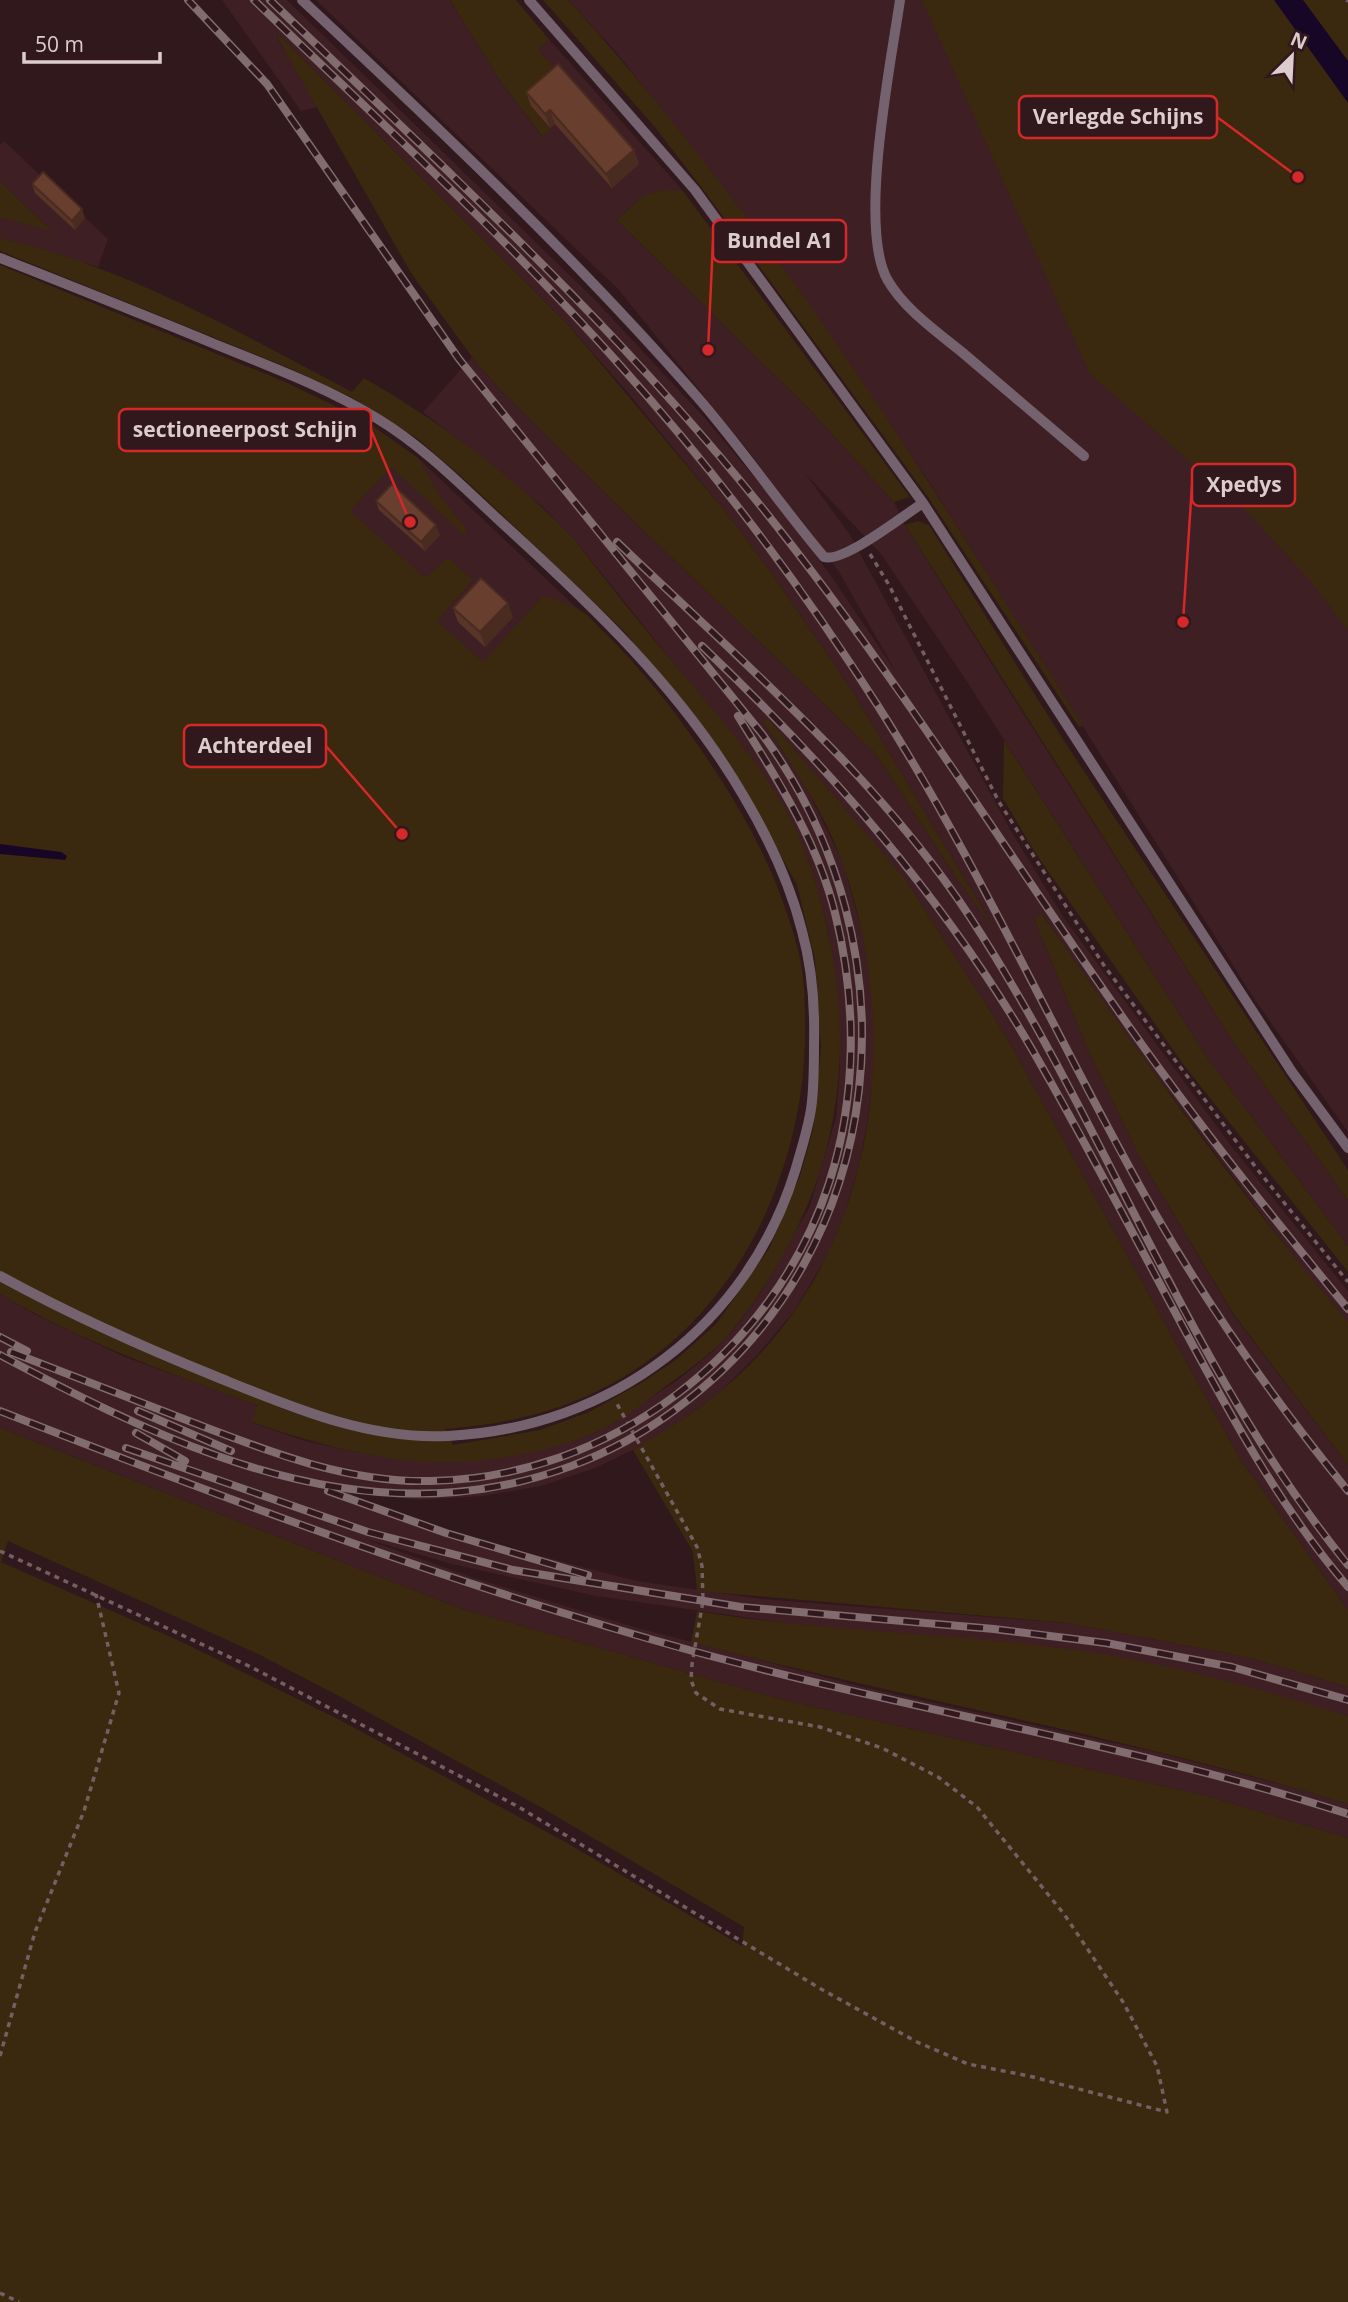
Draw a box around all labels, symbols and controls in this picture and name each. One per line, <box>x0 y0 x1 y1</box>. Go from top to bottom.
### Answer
scale bar <box>24 21 161 65</box>
north arrow <box>1257 21 1327 91</box>
text: N <box>1287 25 1311 55</box>
text: 50 m <box>35 30 84 58</box>
callout: Verlegde Schijns <box>1019 96 1217 138</box>
text: Verlegde Schijns <box>1033 102 1203 130</box>
callout: Bundel A1 <box>713 220 846 262</box>
text: Bundel A1 <box>727 226 833 254</box>
callout: sectioneerpost Schijn <box>119 409 371 451</box>
text: sectioneerpost Schijn <box>133 415 357 443</box>
callout: Xpedys <box>1192 464 1295 506</box>
text: Xpedys <box>1206 470 1282 498</box>
callout: Achterdeel <box>184 725 326 767</box>
text: Achterdeel <box>198 731 312 759</box>

